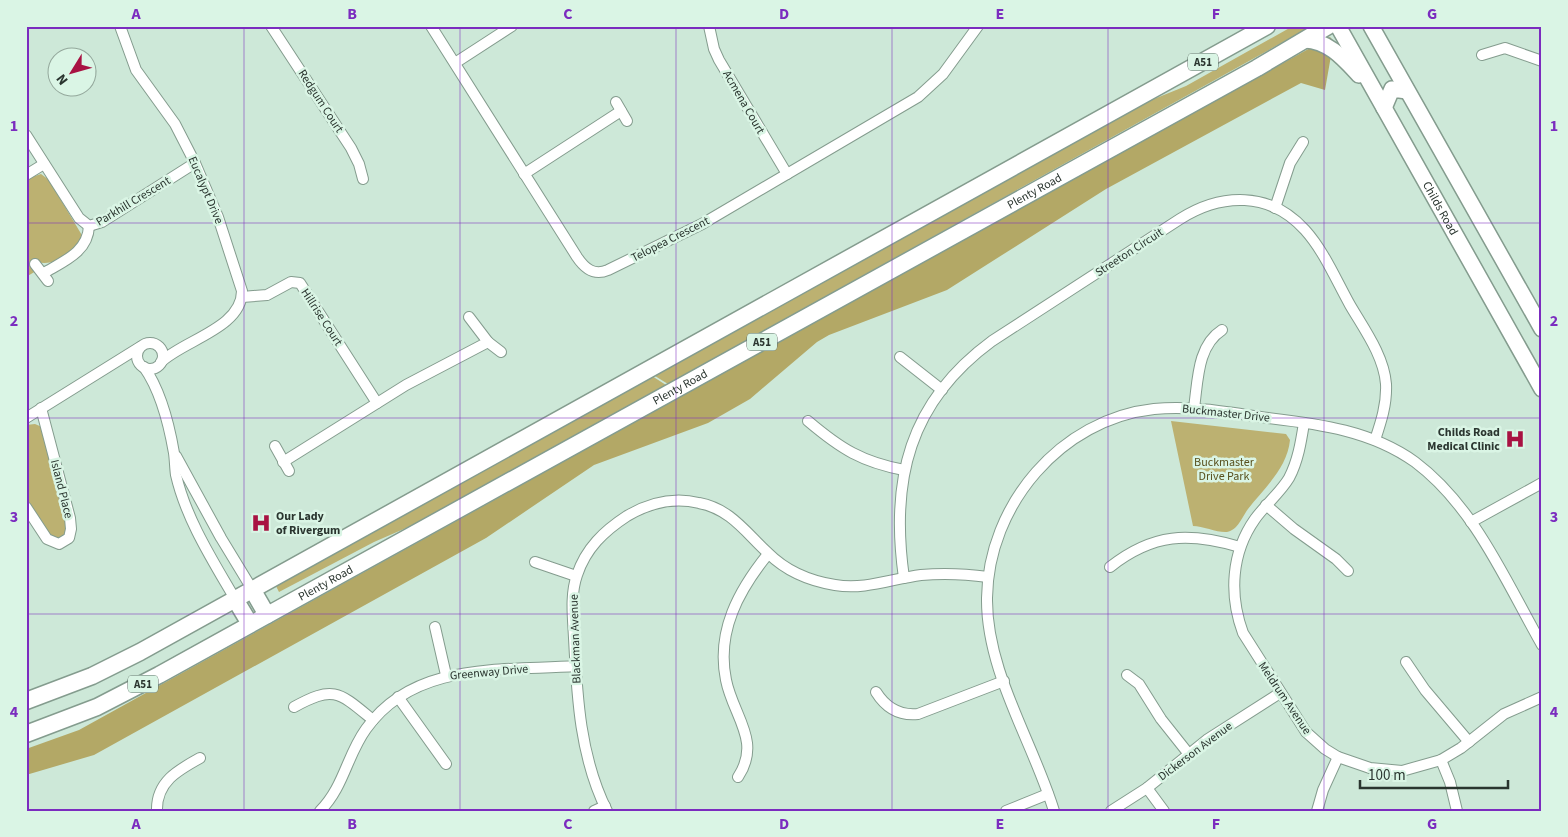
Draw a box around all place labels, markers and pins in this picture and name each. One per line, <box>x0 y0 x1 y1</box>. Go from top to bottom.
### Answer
place label: Childs Road Medical Clinic <box>1427 424 1500 455</box>
hospital icon: Childs Road Medical Clinic <box>1504 428 1526 450</box>
place label: Our Lady of Rivergum <box>276 508 340 539</box>
hospital icon: Our Lady of Rivergum <box>250 512 272 534</box>

